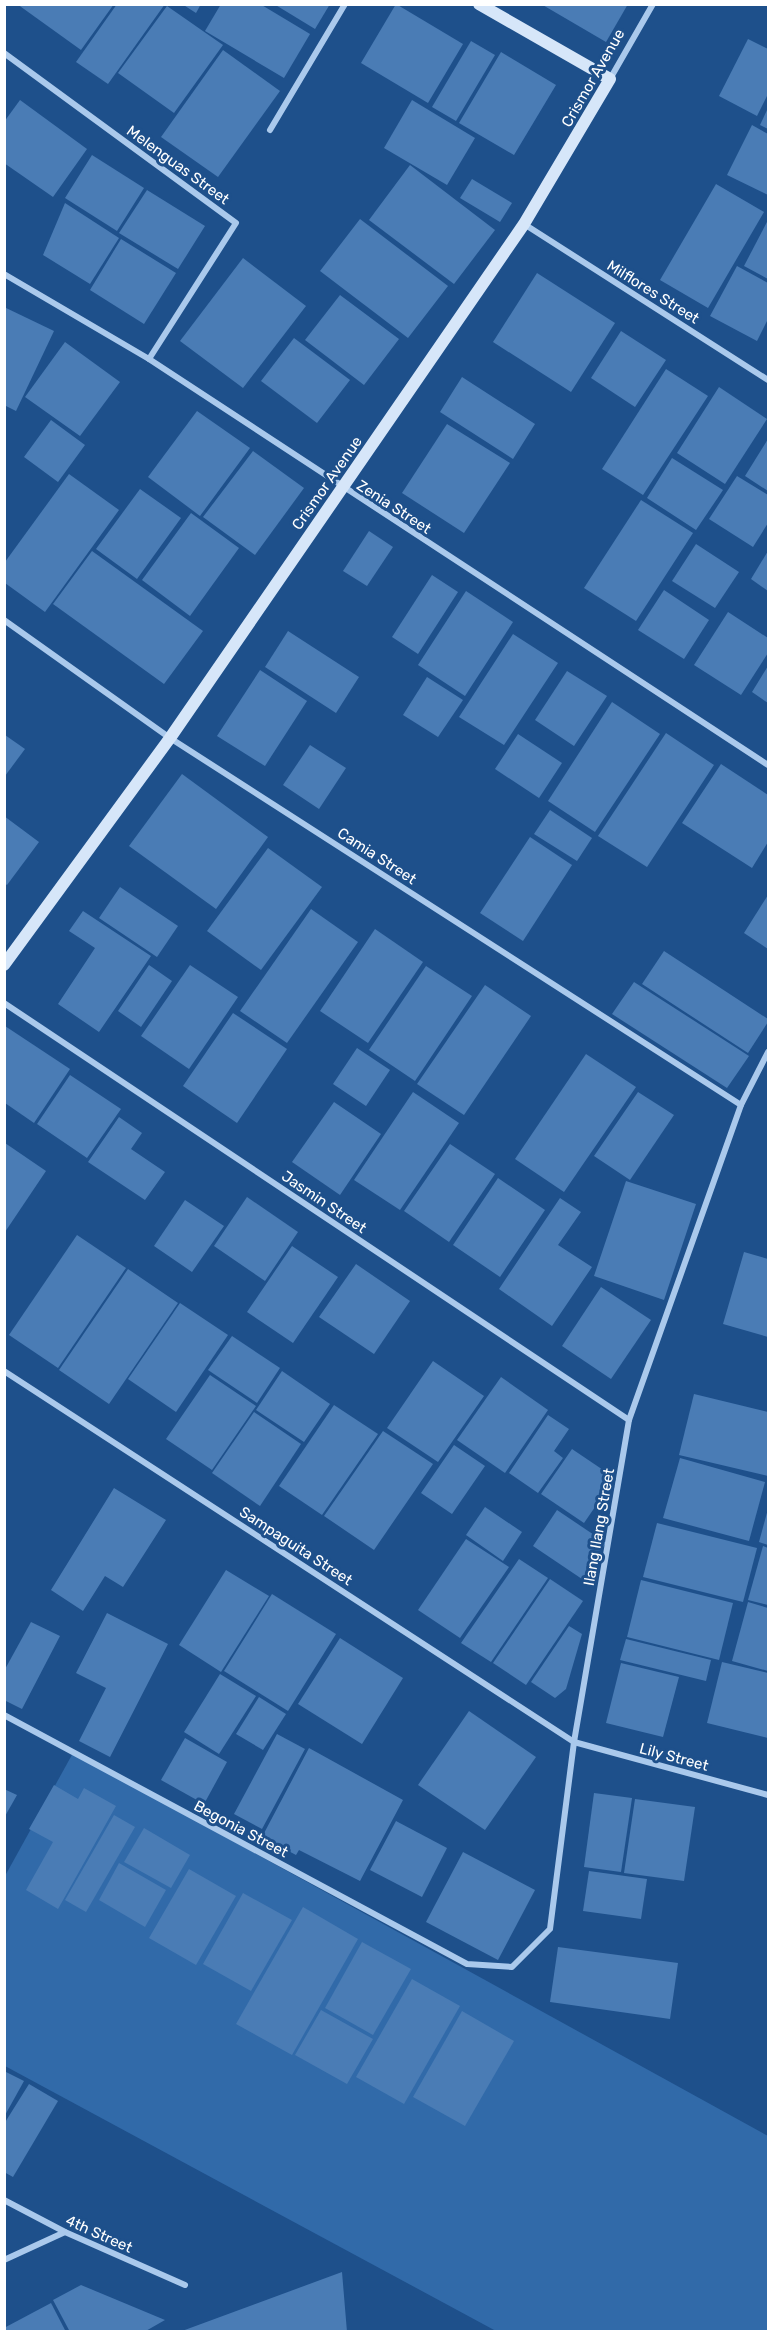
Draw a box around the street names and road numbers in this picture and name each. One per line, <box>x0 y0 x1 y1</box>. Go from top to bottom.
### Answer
street label: Crismor Avenue <box>558 26 628 130</box>
street label: Melenguas Street <box>123 122 233 208</box>
street label: Milflores Street <box>604 256 703 328</box>
street label: Crismor Avenue <box>288 433 366 533</box>
street label: Zenia Street <box>353 476 435 538</box>
street label: Camia Street <box>334 824 420 888</box>
street label: Jasmin Street <box>278 1167 370 1237</box>
street label: Ilang Ilang Street <box>580 1467 618 1587</box>
street label: Sampaguita Street <box>236 1503 356 1589</box>
street label: Lily Street <box>638 1739 711 1775</box>
street label: Begonia Street <box>191 1797 291 1861</box>
street label: 4th Street <box>63 2211 135 2257</box>

